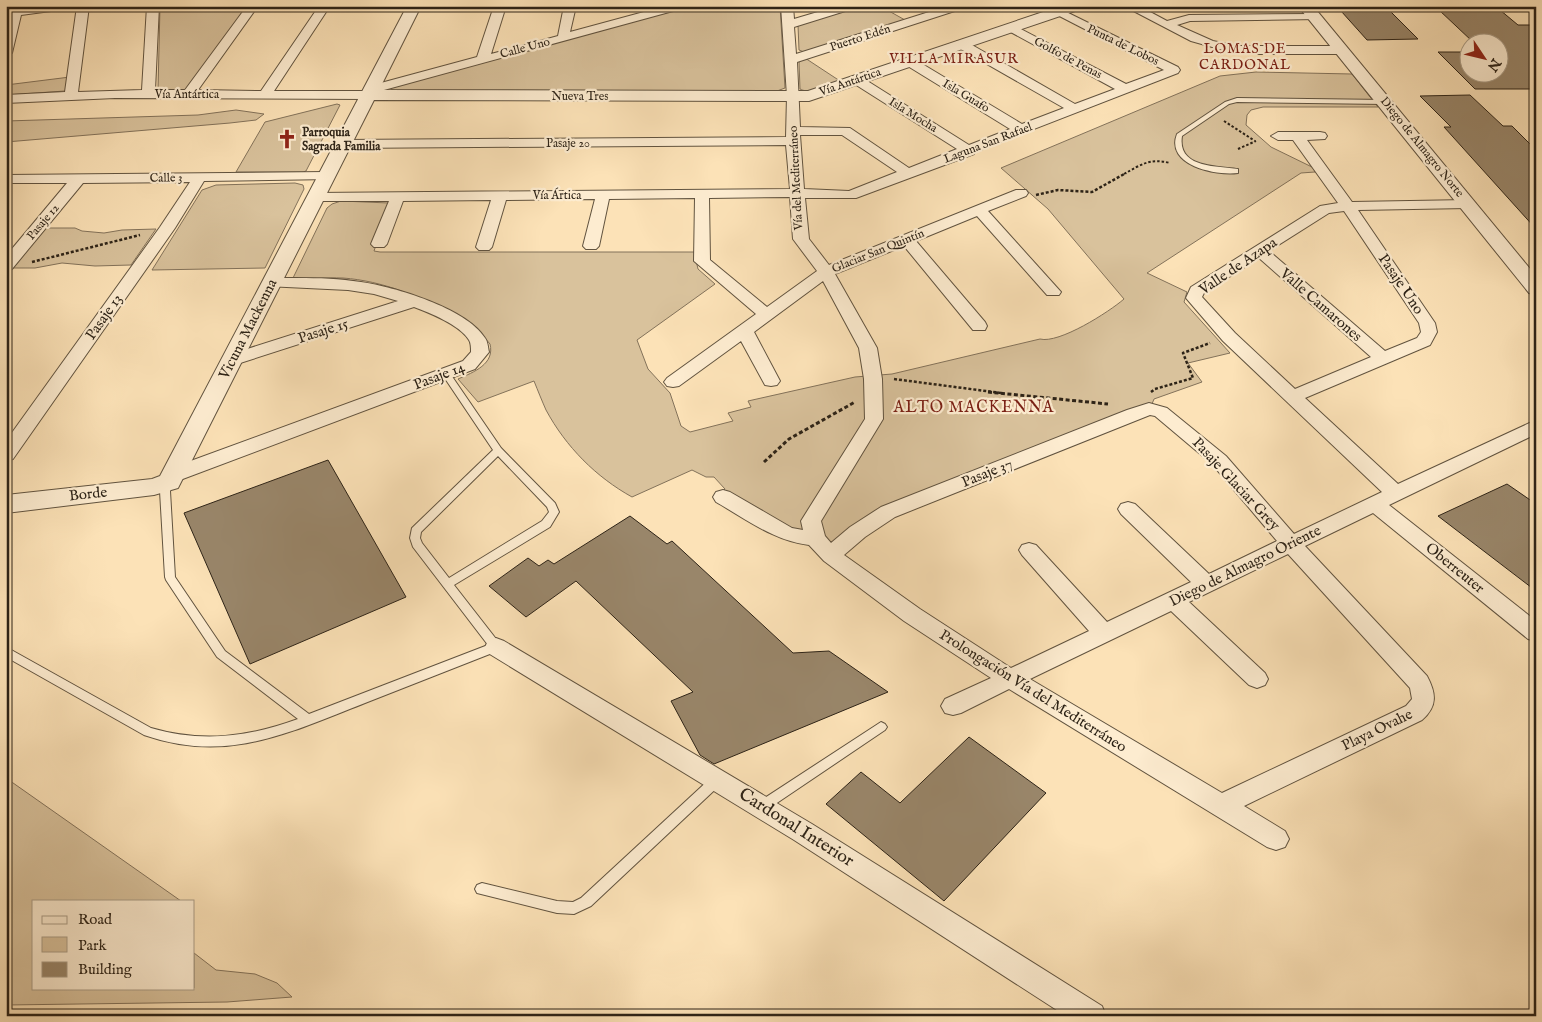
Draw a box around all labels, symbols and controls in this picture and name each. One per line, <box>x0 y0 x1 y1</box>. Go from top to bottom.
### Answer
street label: Puerto Edén <box>828 21 893 55</box>
street label: Punta de Lobos <box>1085 21 1161 69</box>
north arrow <box>1460 32 1510 82</box>
street label: Calle Uno <box>498 34 552 62</box>
street label: Golfo de Penas <box>1031 34 1105 82</box>
district label: LOMAS DE CARDONAL <box>1199 40 1291 74</box>
district label: VILLA MIRASUR <box>888 50 1019 68</box>
text: N <box>1483 54 1505 75</box>
street label: Vía Antártica <box>816 64 884 100</box>
street label: Isla Guafo <box>940 76 993 116</box>
street label: Vía Antártica <box>154 87 220 102</box>
street label: Nueva Tres <box>552 89 608 104</box>
street label: Isla Mocha <box>886 94 941 136</box>
street label: Diego de Almagro Norte <box>1377 94 1467 201</box>
street label: Laguna San Rafael <box>942 119 1035 167</box>
place label: Parroquia Sagrada Familia <box>302 125 381 155</box>
street label: Vía del Mediterráneo <box>786 125 806 232</box>
church icon: Parroquia Sagrada Familia <box>276 128 298 150</box>
street label: Pasaje 20 <box>546 136 590 151</box>
street label: Calle 3 <box>149 170 183 186</box>
street label: Vía Ártica <box>532 187 582 203</box>
street label: Pasaje 12 <box>24 201 63 243</box>
street label: Glaciar San Quintín <box>830 225 927 276</box>
street label: Valle de Azapa <box>1195 233 1281 300</box>
street label: Pasaje Uno <box>1374 250 1428 318</box>
street label: Valle Camarones <box>1275 264 1366 346</box>
street label: Vicuna Mackenna <box>214 275 282 383</box>
street label: Pasaje 13 <box>81 290 127 344</box>
street label: Pasaje 15 <box>296 314 351 348</box>
street label: Pasaje 14 <box>411 357 468 394</box>
district label: ALTO MACKENNA <box>893 398 1055 418</box>
street label: Pasaje Glaciar Grey <box>1188 433 1284 535</box>
street label: Pasaje 37 <box>959 454 1015 492</box>
street label: Borde <box>68 483 108 505</box>
street label: Diego de Almagro Oriente <box>1166 521 1324 611</box>
street label: Oberreuter <box>1422 538 1489 598</box>
street label: Prolongación Vía del Mediterráneo <box>936 625 1130 757</box>
street label: Playa Ovahe <box>1338 705 1416 755</box>
street label: Cardonal Interior <box>734 783 858 873</box>
legend <box>32 900 195 990</box>
text: Road <box>78 910 113 929</box>
text: Park <box>78 936 108 955</box>
text: Building <box>78 960 133 979</box>

